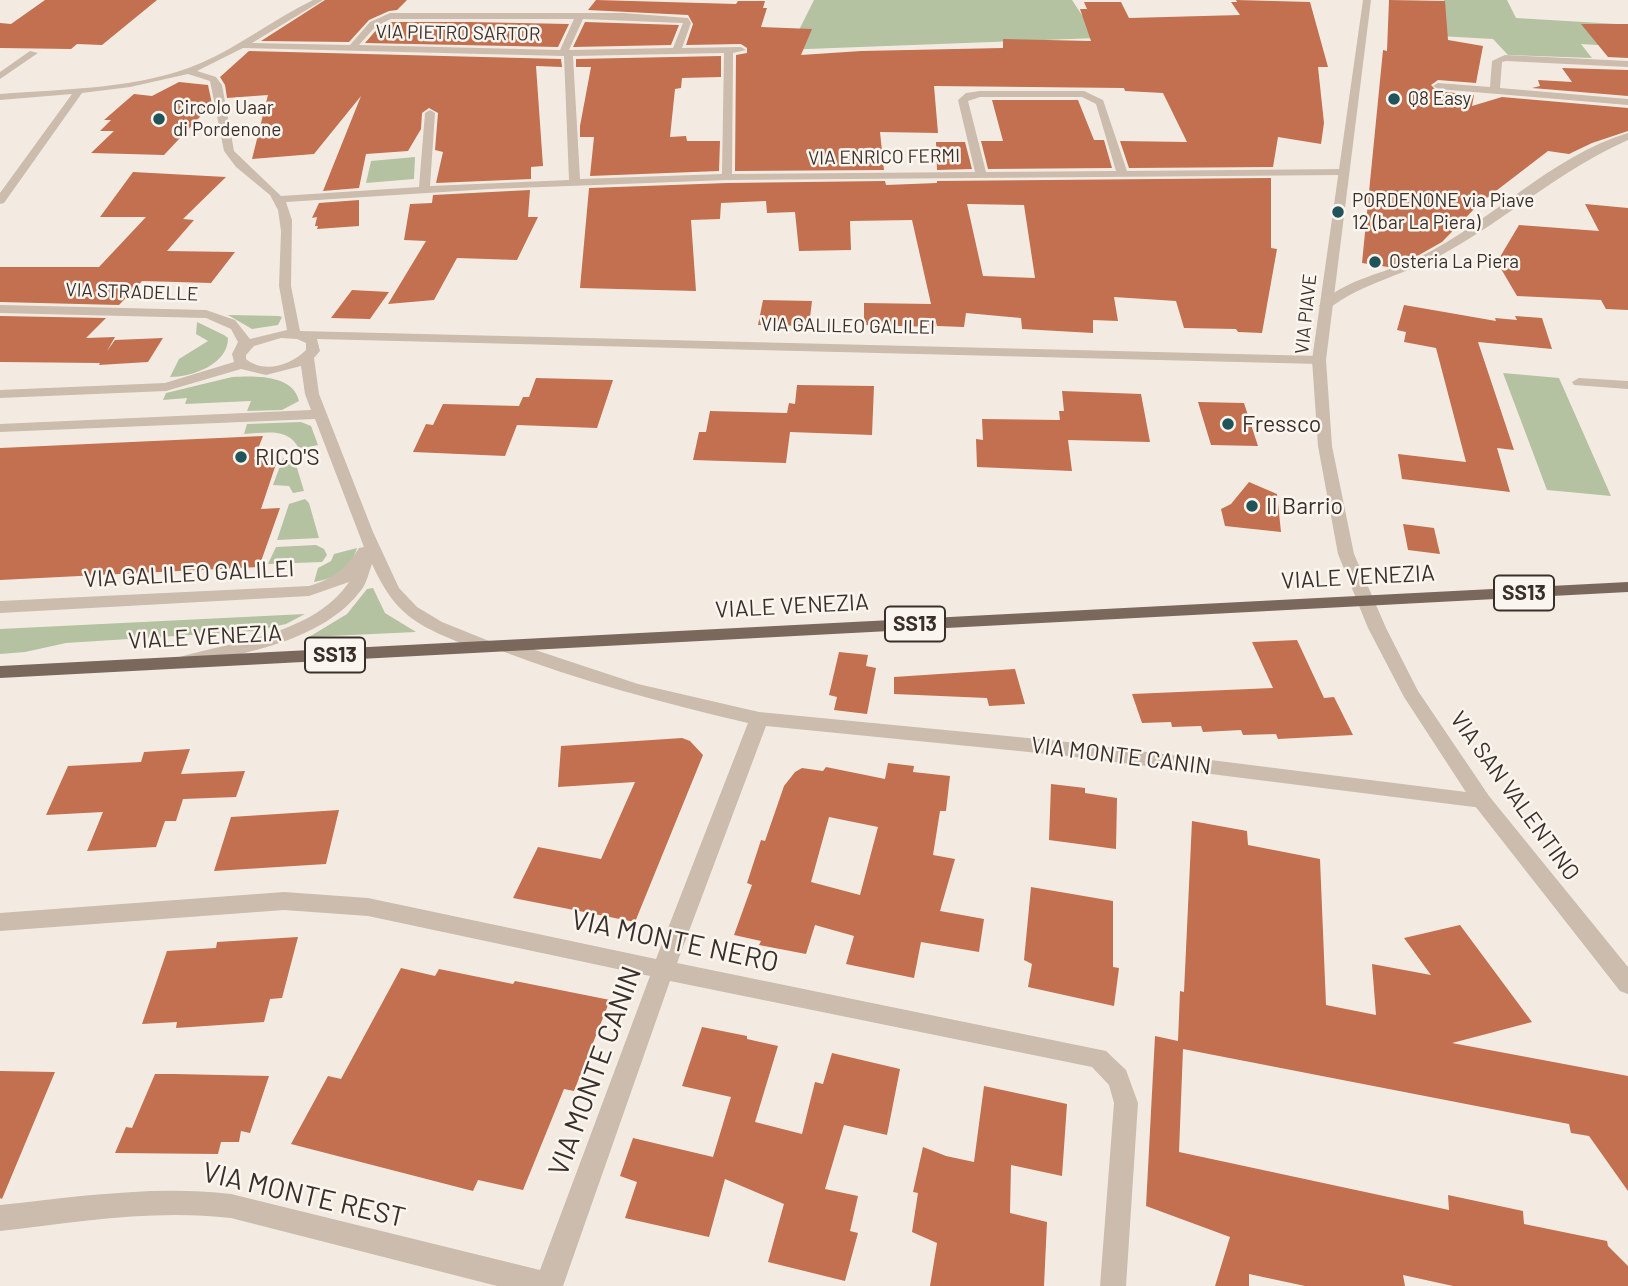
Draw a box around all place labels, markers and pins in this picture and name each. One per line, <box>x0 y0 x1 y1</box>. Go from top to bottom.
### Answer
place label: Q8 Easy <box>1408 88 1471 110</box>
marker: Q8 Easy <box>1386 91 1402 107</box>
place label: Circolo Uaar di Pordenone <box>173 97 281 141</box>
marker: Circolo Uaar di Pordenone <box>151 111 167 127</box>
place label: PORDENONE via Piave 12 (bar La Piera) <box>1352 190 1534 234</box>
marker: PORDENONE via Piave 12 (bar La Piera) <box>1330 204 1346 220</box>
place label: Osteria La Piera <box>1389 251 1519 273</box>
marker: Osteria La Piera <box>1367 254 1383 270</box>
place label: Fressco <box>1242 410 1321 438</box>
marker: Fressco <box>1220 416 1236 432</box>
place label: RICO'S <box>255 443 320 471</box>
marker: RICO'S <box>233 449 249 465</box>
place label: Il Barrio <box>1266 492 1343 520</box>
marker: Il Barrio <box>1244 498 1260 514</box>

